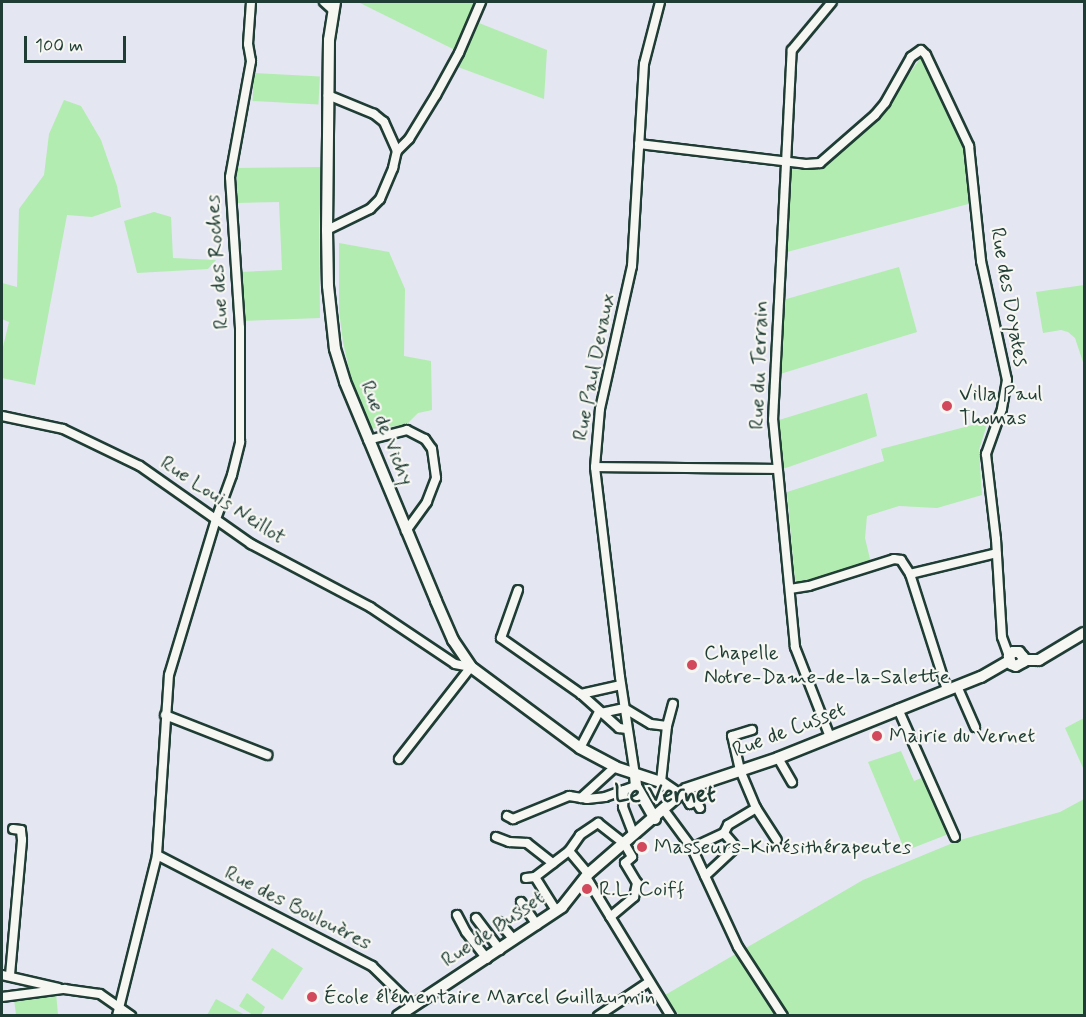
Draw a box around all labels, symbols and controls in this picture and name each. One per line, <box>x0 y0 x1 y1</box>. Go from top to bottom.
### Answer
scale bar <box>27 24 129 62</box>
text: 100 m <box>35 34 83 58</box>
street label: Rue des Roches <box>200 195 234 329</box>
street label: Rue des Doyates <box>984 224 1034 370</box>
street label: Rue Paul Devaux <box>568 293 620 441</box>
street label: Rue du Terrain <box>744 303 774 427</box>
street label: Rue de Vichy <box>354 377 420 489</box>
place label: Villa Paul Thomas <box>959 381 1038 431</box>
marker: Villa Paul Thomas <box>940 399 954 413</box>
street label: Rue Louis Neillot <box>156 451 290 549</box>
place label: Chapelle Notre-Dame-de-la-Salette <box>704 640 950 690</box>
marker: Chapelle Notre-Dame-de-la-Salette <box>685 658 699 672</box>
street label: Rue de Cusset <box>725 696 853 764</box>
place label: Mairie du Vernet <box>889 723 1047 749</box>
marker: Mairie du Vernet <box>870 729 884 743</box>
district label: Le Vernet <box>609 781 721 809</box>
place label: Masseurs-Kinésithérapeutes <box>654 834 911 860</box>
marker: Masseurs-Kinésithérapeutes <box>635 840 649 854</box>
street label: Rue des Boulouères <box>220 860 376 956</box>
place label: R.L. Coiff <box>599 876 685 902</box>
marker: R.L. Coiff <box>580 882 594 896</box>
street label: Rue de Busset <box>434 884 552 974</box>
place label: École élémentaire Marcel Guillaumin <box>324 984 647 1010</box>
marker: École élémentaire Marcel Guillaumin <box>305 990 319 1004</box>

